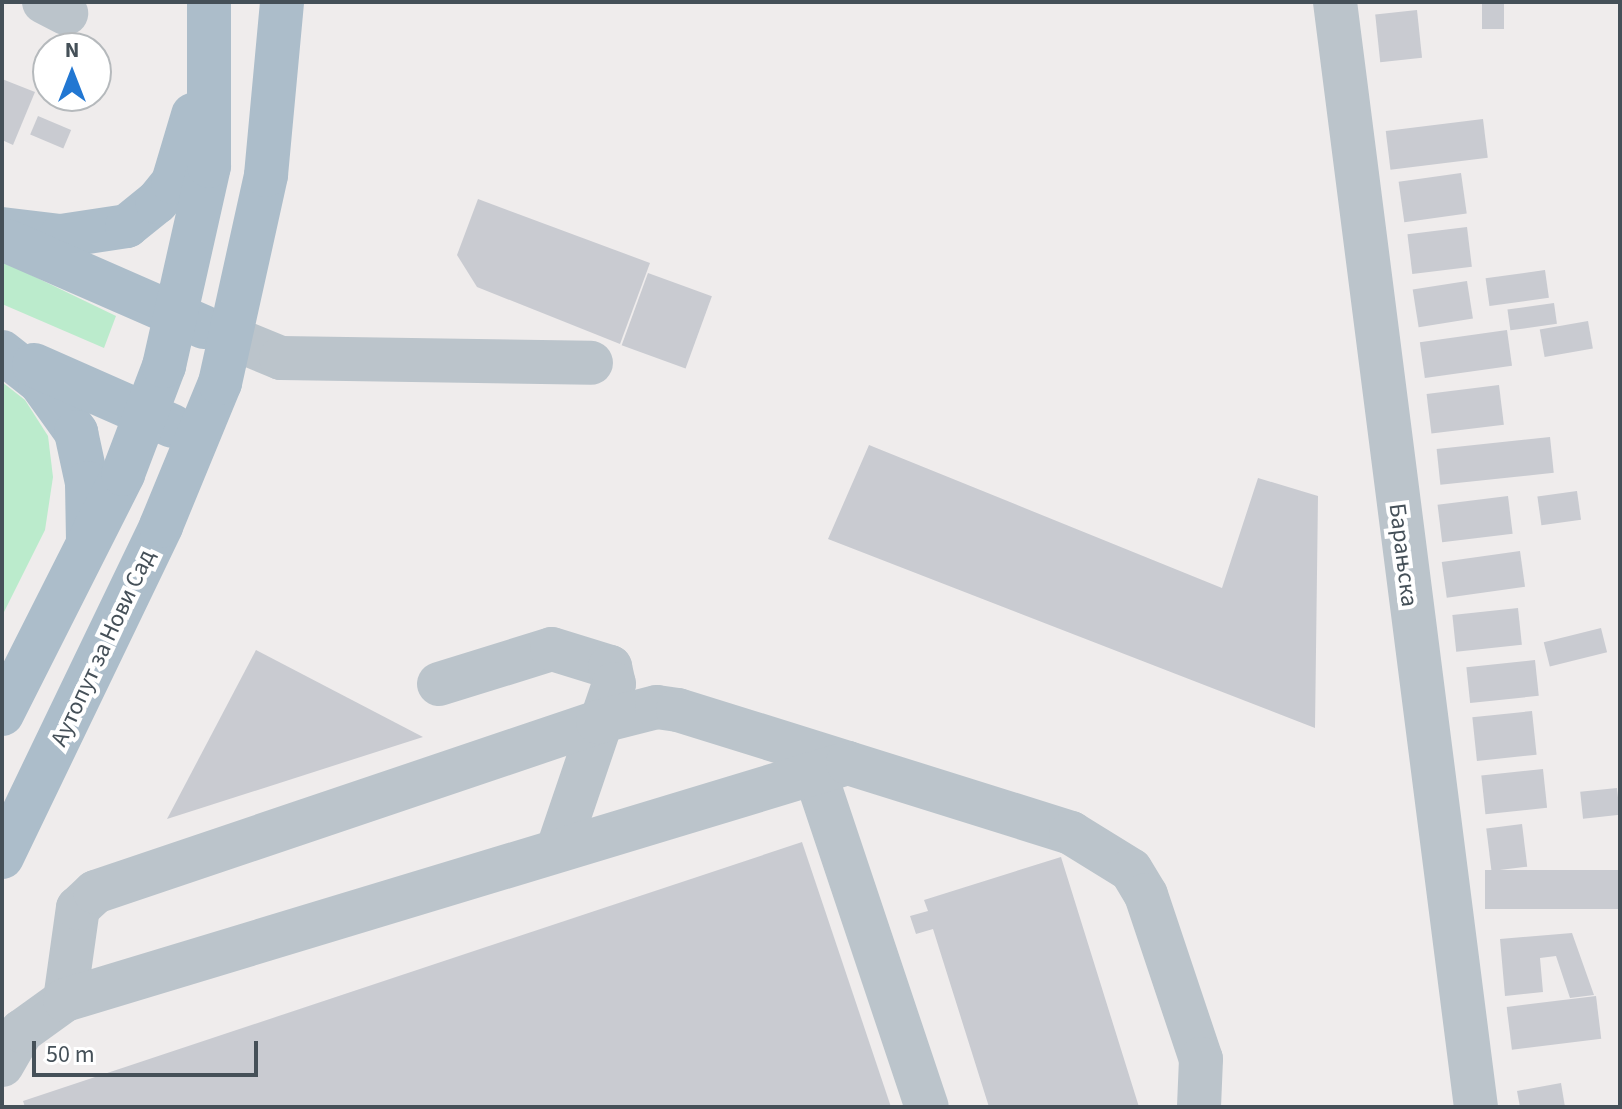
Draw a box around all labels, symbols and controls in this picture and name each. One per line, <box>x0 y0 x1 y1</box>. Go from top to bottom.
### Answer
north arrow <box>32 32 112 112</box>
text: N <box>65 34 79 66</box>
street label: Барањска <box>1382 502 1424 608</box>
street label: Аутопут за Нови Сад <box>45 545 161 751</box>
scale bar <box>36 1025 262 1075</box>
text: 50 m <box>46 1037 95 1072</box>

